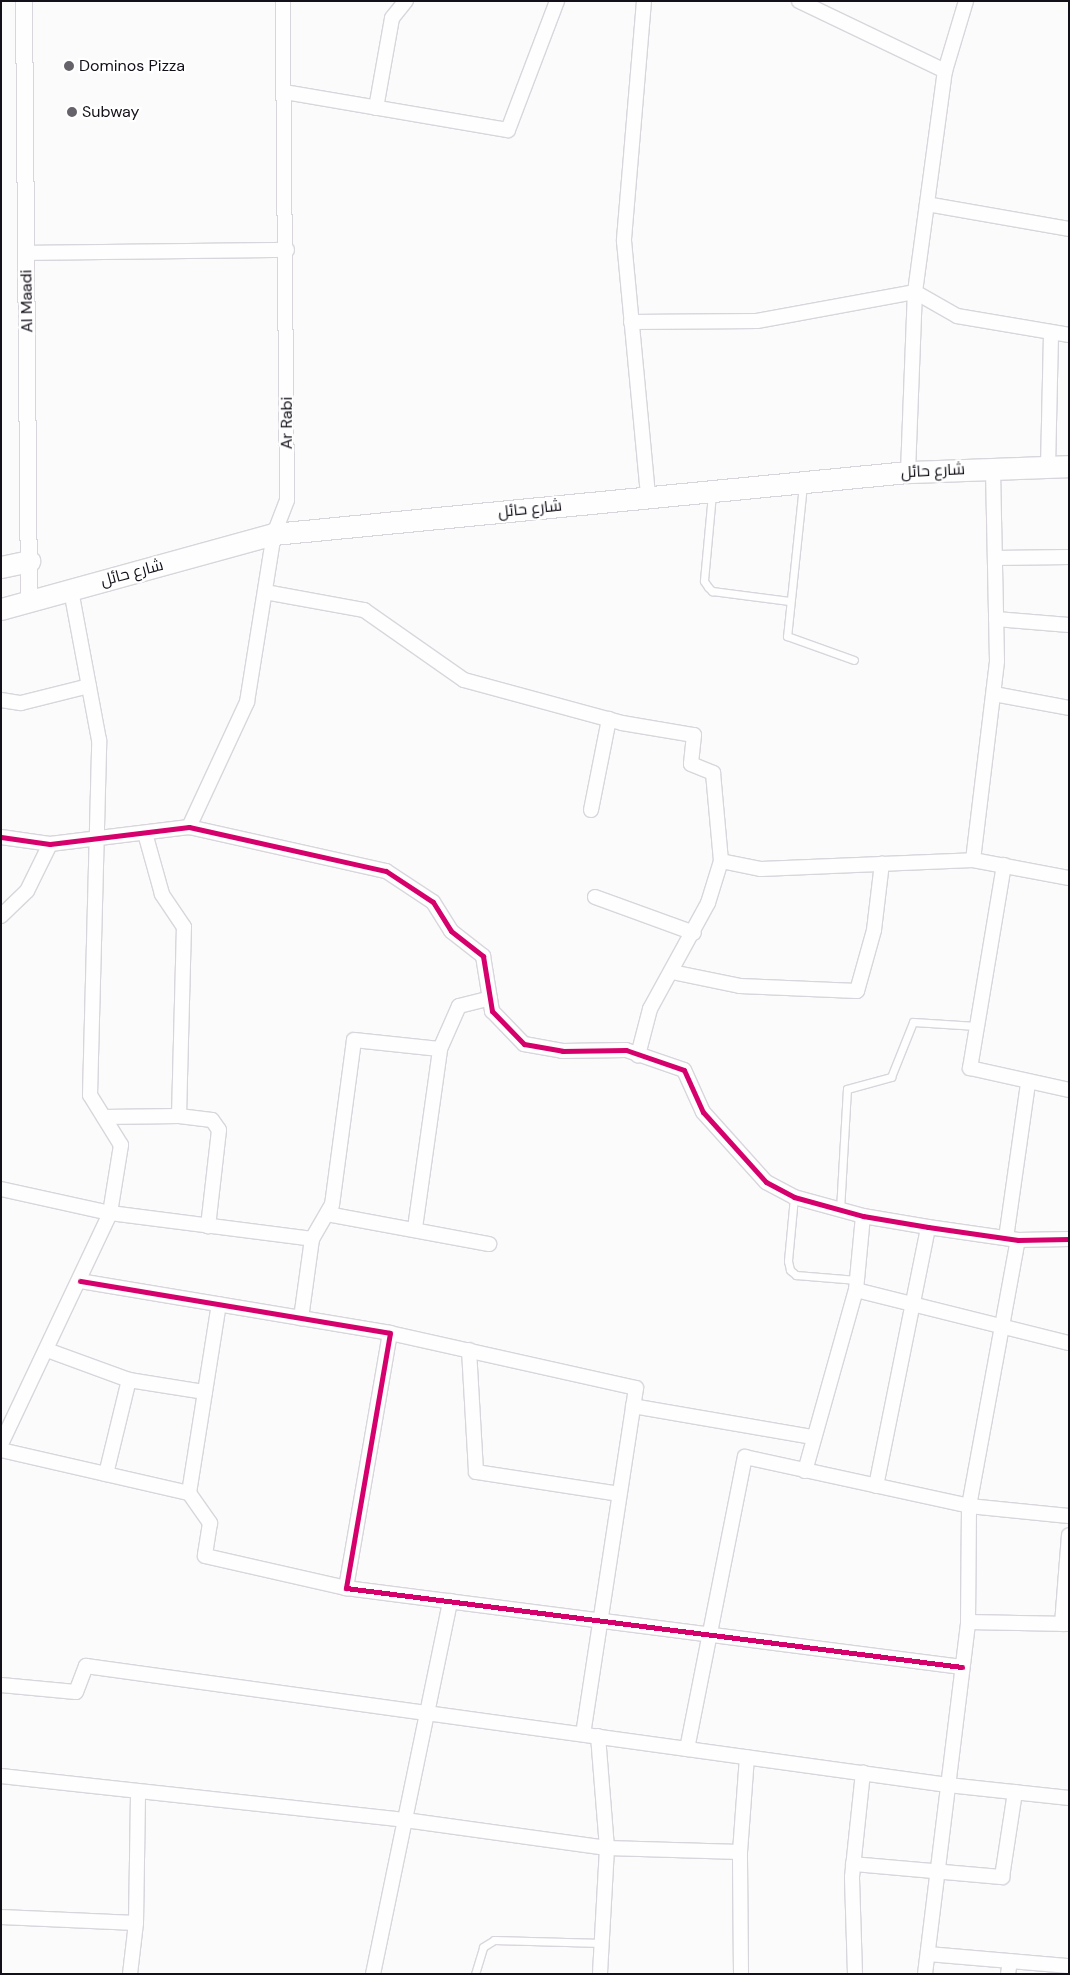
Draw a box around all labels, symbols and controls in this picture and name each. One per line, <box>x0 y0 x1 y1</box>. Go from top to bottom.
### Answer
place label: Dominos Pizza <box>79 56 185 76</box>
marker: Dominos Pizza <box>63 60 75 72</box>
place label: Subway <box>82 102 139 122</box>
marker: Subway <box>66 106 78 118</box>
street label: Al Maadi <box>17 269 37 333</box>
street label: Ar Rabi <box>277 397 297 449</box>
street label: شارع حائل <box>900 460 966 482</box>
street label: شارع حائل <box>497 496 563 522</box>
street label: شارع حائل <box>98 555 166 591</box>

